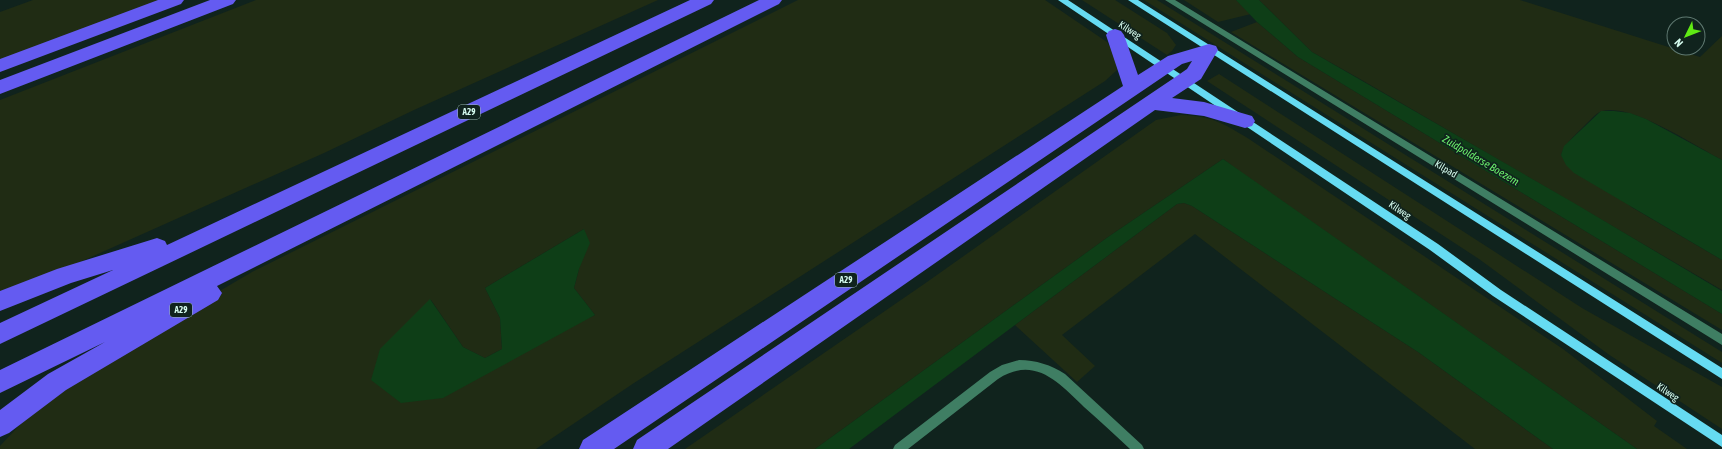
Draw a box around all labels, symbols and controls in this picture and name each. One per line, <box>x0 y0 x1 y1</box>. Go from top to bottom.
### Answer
north arrow <box>1666 16 1706 56</box>
street label: Kilweg <box>1117 19 1144 42</box>
text: N <box>1672 36 1685 49</box>
road number: A29 <box>458 105 480 119</box>
water label: Zuidpolderse Boezem <box>1441 132 1521 188</box>
street label: Kilpad <box>1433 158 1459 180</box>
street label: Kilweg <box>1387 199 1414 222</box>
road number: A29 <box>835 273 857 287</box>
road number: A29 <box>170 303 192 317</box>
street label: Kilweg <box>1655 381 1682 404</box>

